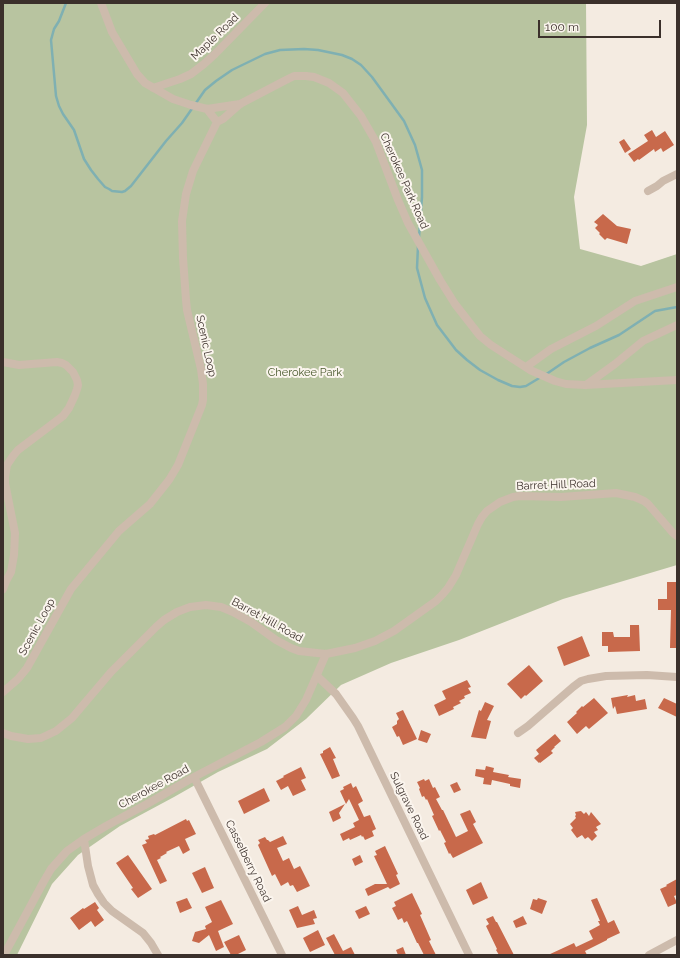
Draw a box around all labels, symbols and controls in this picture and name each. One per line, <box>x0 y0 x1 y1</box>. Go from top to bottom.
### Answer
street label: Maple Road <box>188 11 242 63</box>
scale bar <box>540 12 663 38</box>
text: 100 m <box>545 20 579 34</box>
street label: Cherokee Park Road <box>377 131 431 231</box>
street label: Scenic Loop <box>193 314 219 378</box>
park label: Cherokee Park <box>268 366 342 380</box>
street label: Barret Hill Road <box>516 477 596 493</box>
street label: Barret Hill Road <box>229 595 305 645</box>
street label: Scenic Loop <box>16 596 58 658</box>
street label: Cherokee Road <box>117 762 191 812</box>
street label: Sulgrave Road <box>387 770 431 842</box>
street label: Casselberry Road <box>222 818 274 904</box>

